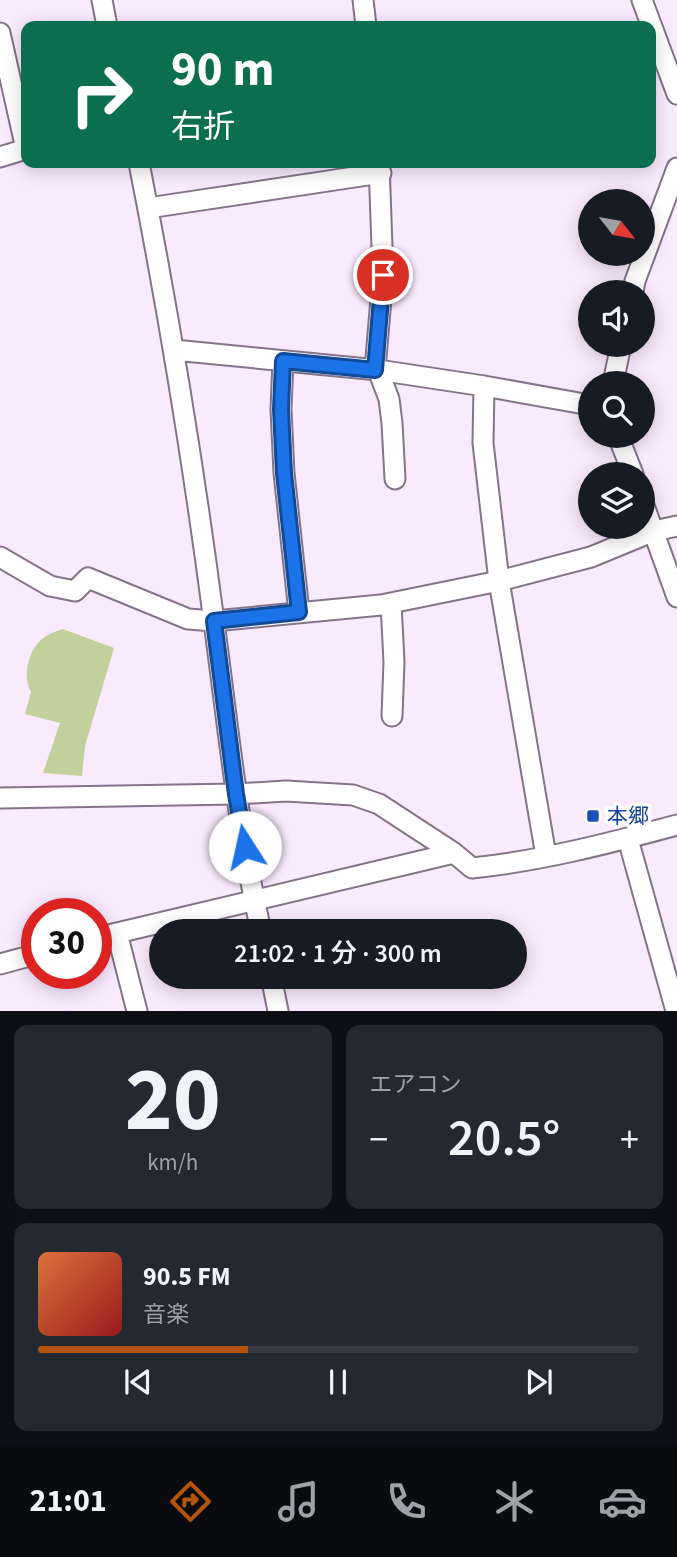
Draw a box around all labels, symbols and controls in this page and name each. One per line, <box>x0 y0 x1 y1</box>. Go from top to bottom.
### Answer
text: 90 m <box>171 35 275 105</box>
icon: right <box>56 49 147 140</box>
text: 右折 <box>171 104 235 150</box>
north arrow <box>578 189 654 266</box>
map controls <box>578 189 655 539</box>
pin <box>353 245 413 305</box>
icon: arrive <box>364 256 402 294</box>
button: sound <box>578 280 655 357</box>
button: search <box>578 371 655 448</box>
button: layers <box>578 462 655 539</box>
place label: 本郷 <box>607 801 649 831</box>
marker: 本郷 <box>585 808 601 824</box>
position arrow <box>208 810 282 884</box>
speed limit sign: 30 <box>21 898 112 989</box>
text: 21:02 · 1 分 · 300 m <box>234 935 442 972</box>
text: 20 <box>125 1036 221 1165</box>
text: エアコン <box>370 1068 462 1101</box>
text: 20.5° <box>448 1102 560 1176</box>
text: − <box>370 1113 388 1167</box>
text: + <box>620 1113 639 1167</box>
text: km/h <box>147 1146 198 1179</box>
text: 90.5 FM <box>143 1258 231 1295</box>
text: 音楽 <box>143 1298 189 1331</box>
icon: previous <box>119 1363 157 1401</box>
icon: pause <box>319 1363 357 1401</box>
icon: next <box>520 1363 558 1401</box>
icon: directions <box>166 1477 215 1526</box>
icon: music <box>274 1477 323 1526</box>
icon: phone <box>382 1477 431 1526</box>
icon: climate <box>490 1477 539 1526</box>
icon: car <box>598 1477 647 1526</box>
text: 21:01 <box>30 1478 107 1524</box>

